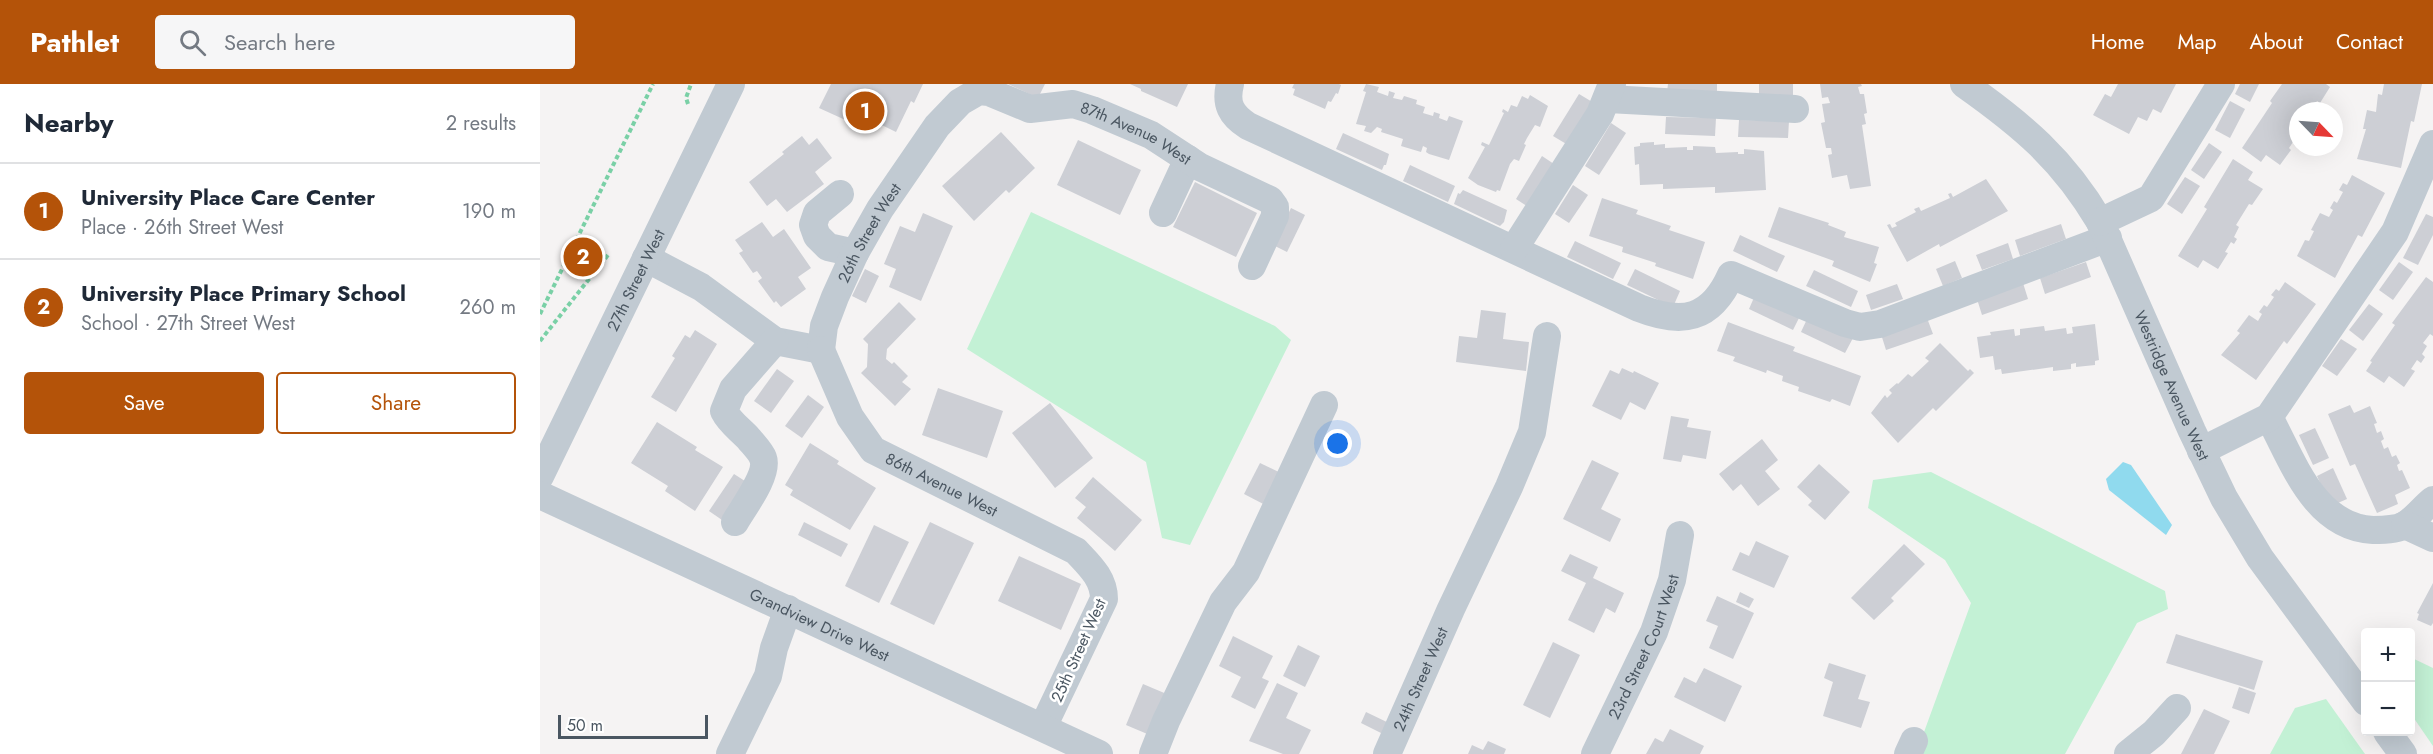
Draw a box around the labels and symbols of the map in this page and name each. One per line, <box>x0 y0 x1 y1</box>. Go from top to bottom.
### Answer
pin: 1 <box>846 88 884 134</box>
street label: 87th Avenue West <box>1077 96 1196 170</box>
north arrow <box>2289 102 2343 156</box>
street label: 26th Street West <box>832 178 907 286</box>
street label: 27th Street West <box>601 225 671 335</box>
pin: 2 <box>564 234 603 279</box>
street label: Westridge Avenue West <box>2128 307 2215 464</box>
your location <box>1323 429 1352 458</box>
street label: 86th Avenue West <box>881 447 1002 522</box>
street label: 23rd Street Court West <box>1603 573 1685 723</box>
street label: Grandview Drive West <box>746 583 893 667</box>
street label: 25th Street West <box>1045 595 1112 706</box>
street label: 24th Street West <box>1388 623 1454 735</box>
scale bar <box>558 712 708 740</box>

